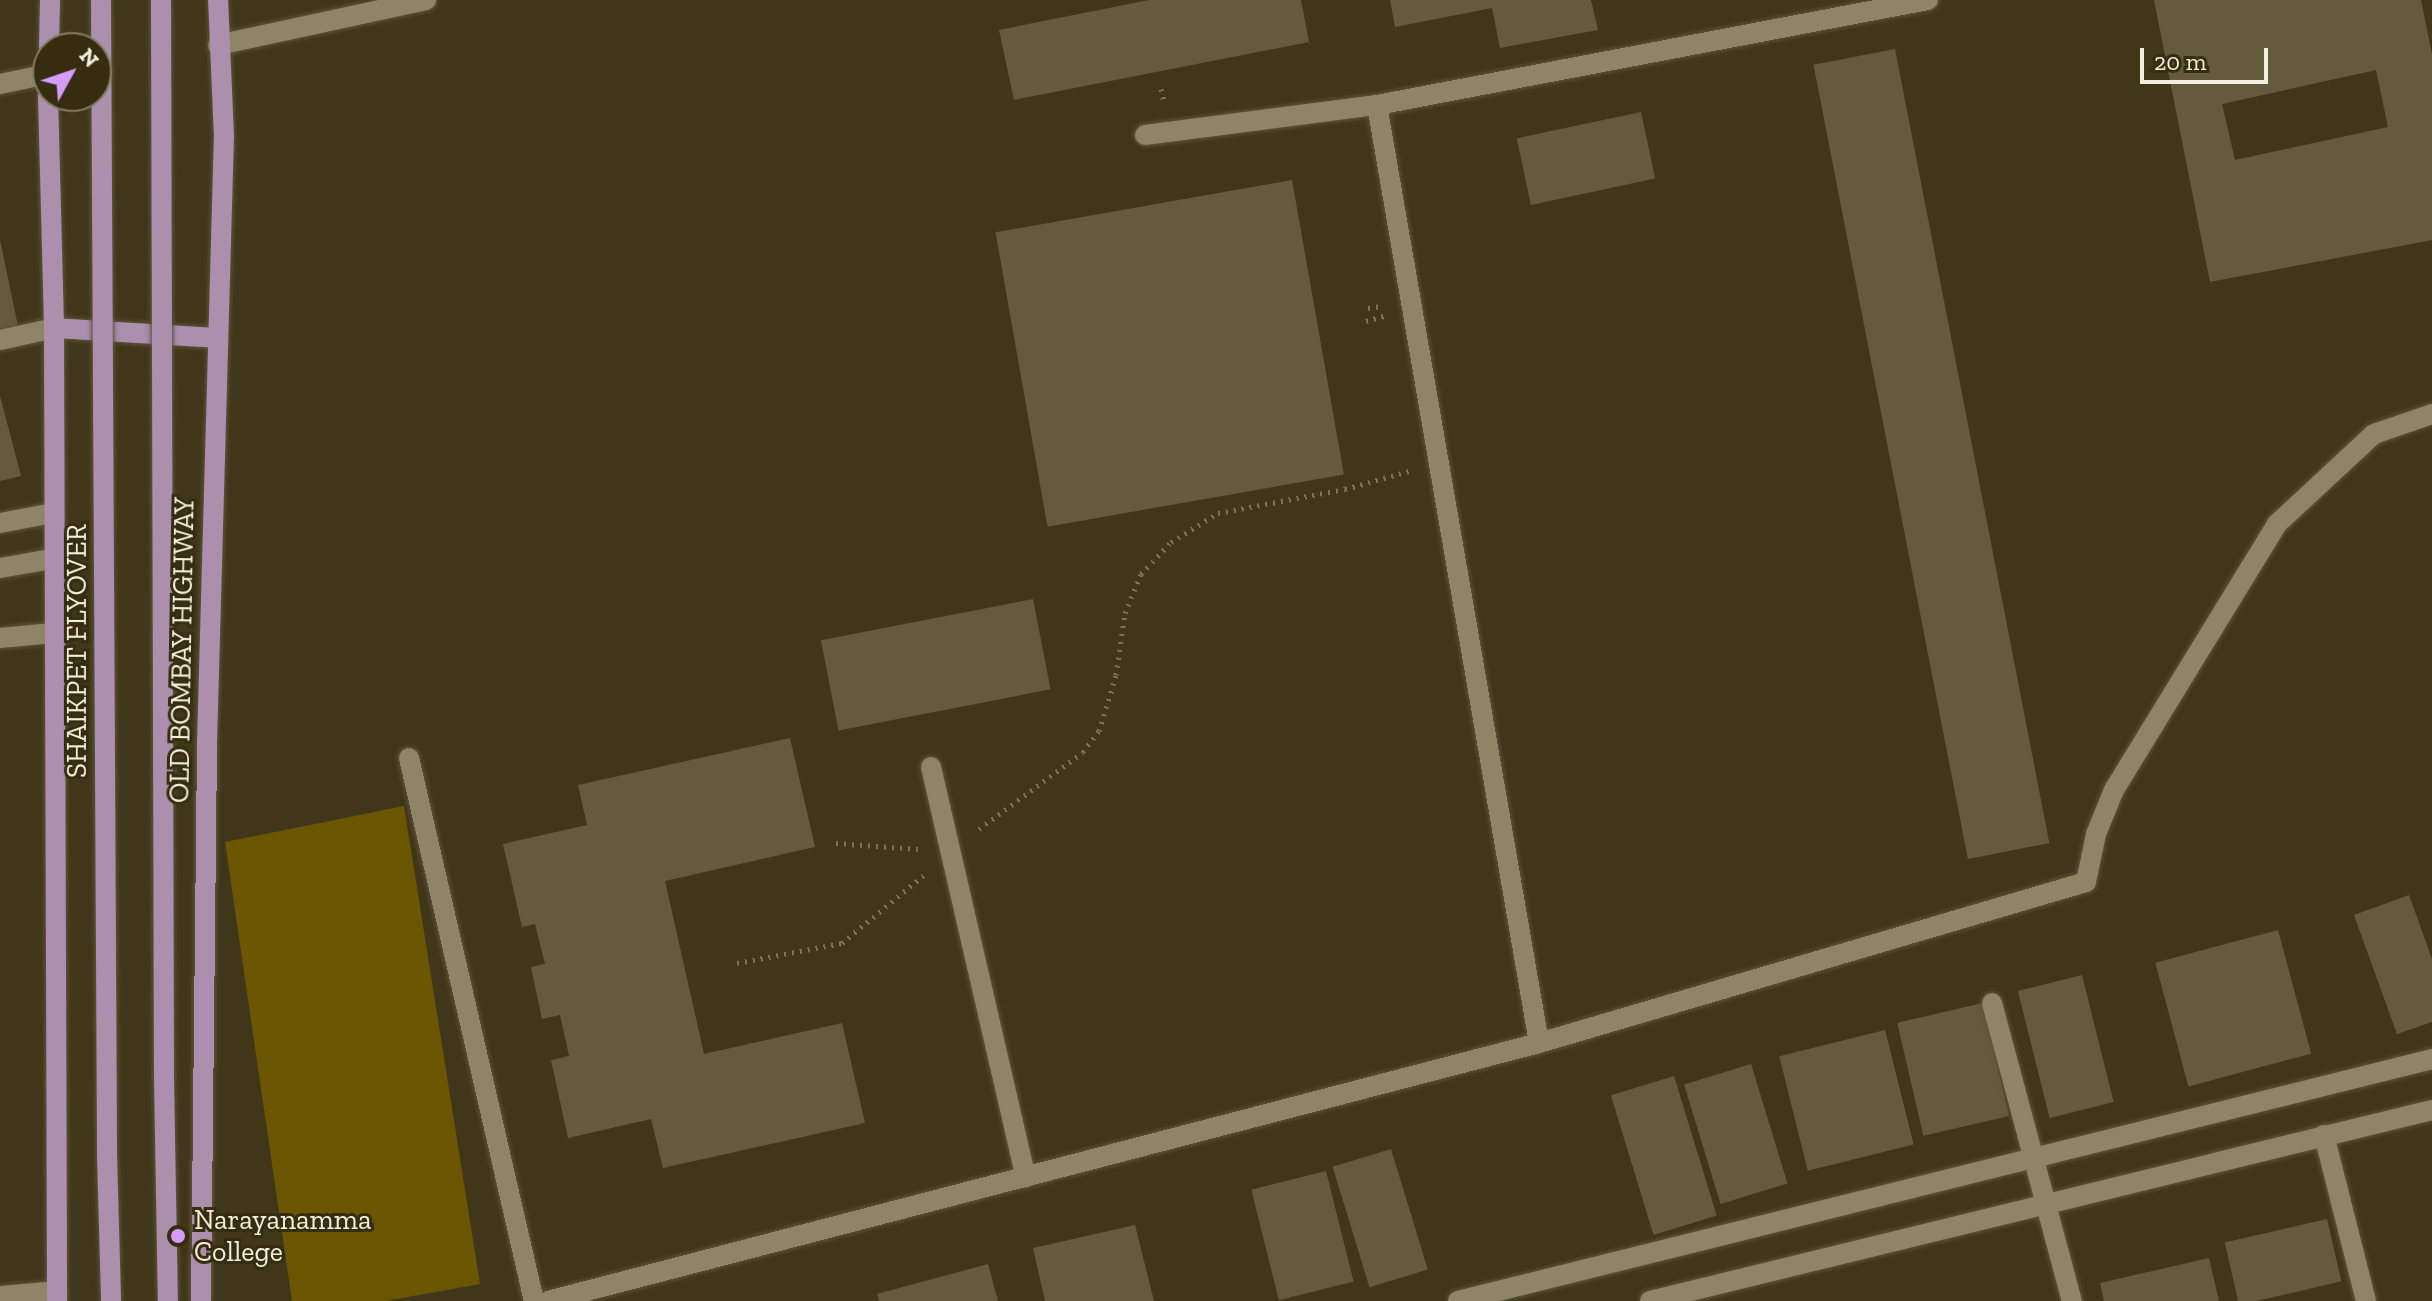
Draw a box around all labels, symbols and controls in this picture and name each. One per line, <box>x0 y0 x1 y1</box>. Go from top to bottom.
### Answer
north arrow <box>32 32 112 112</box>
scale bar <box>2144 32 2272 82</box>
text: N <box>74 42 105 73</box>
text: 20 m <box>2154 47 2206 76</box>
street label: OLD BOMBAY HIGHWAY <box>163 496 201 804</box>
street label: SHAIKPET FLYOVER <box>60 524 94 778</box>
place label: Narayanamma College <box>194 1203 371 1269</box>
marker: Narayanamma College <box>169 1227 187 1245</box>

